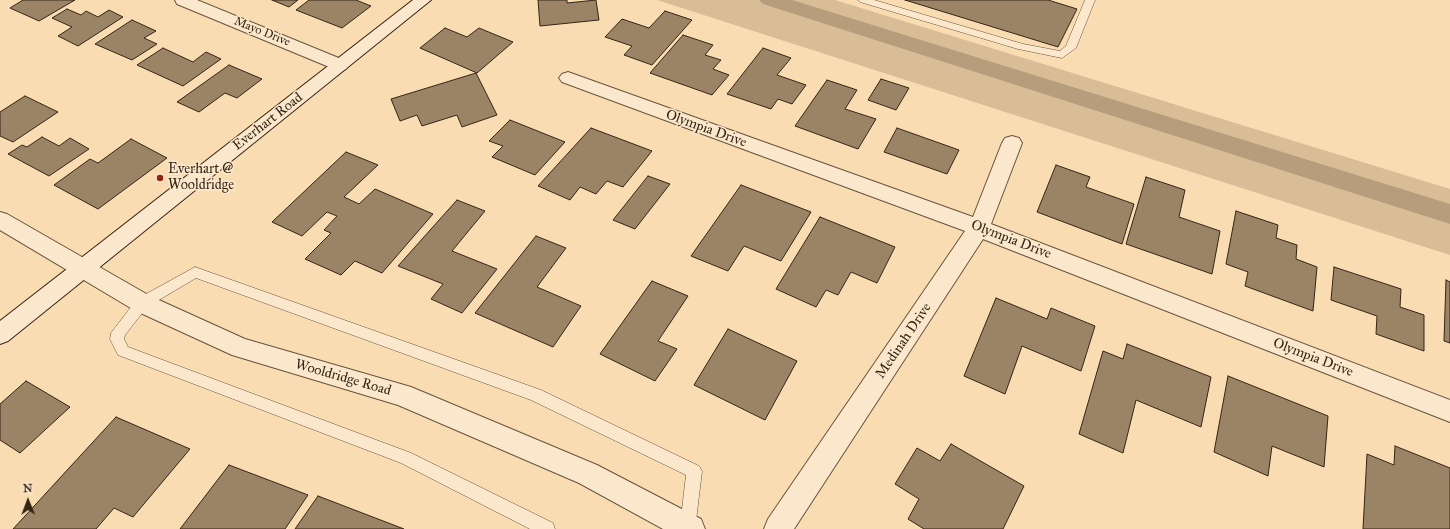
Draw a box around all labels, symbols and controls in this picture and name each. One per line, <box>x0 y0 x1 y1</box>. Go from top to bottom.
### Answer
street label: Mayo Drive <box>232 14 292 50</box>
street label: Everhart Road <box>230 90 306 154</box>
street label: Olympia Drive <box>663 107 749 151</box>
place label: Everhart @ Wooldridge <box>168 162 234 194</box>
marker: Everhart @ Wooldridge <box>155 173 165 183</box>
street label: Olympia Drive <box>968 217 1054 263</box>
street label: Medinah Drive <box>873 300 935 382</box>
street label: Olympia Drive <box>1270 335 1356 381</box>
street label: Wooldridge Road <box>293 356 393 400</box>
north arrow <box>8 481 48 521</box>
text: N <box>23 482 33 495</box>

